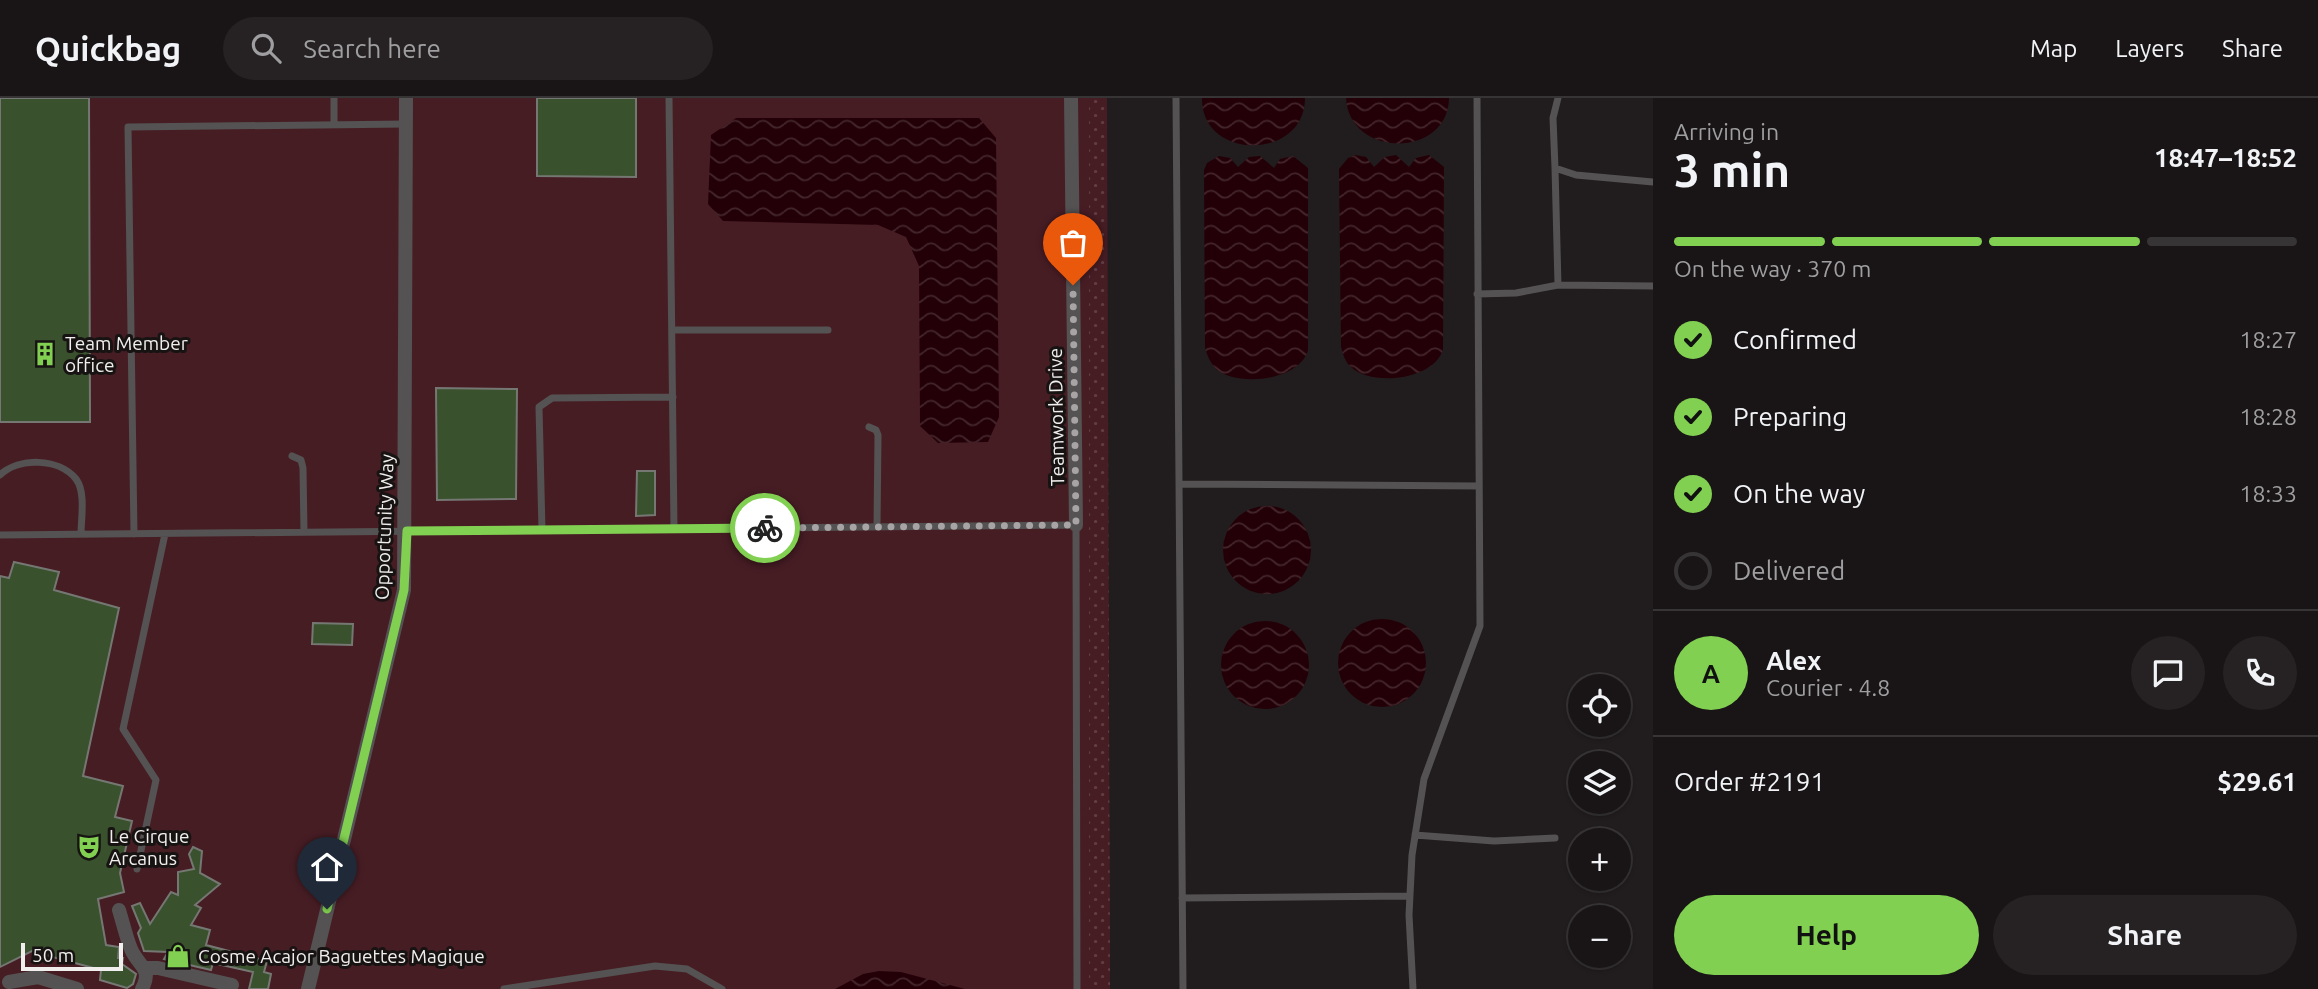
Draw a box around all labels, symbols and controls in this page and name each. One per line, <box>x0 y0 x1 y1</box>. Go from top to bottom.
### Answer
search box <box>223 17 713 80</box>
icon: search <box>247 29 285 67</box>
text: Quickbag <box>35 30 181 67</box>
text: Search here <box>303 34 441 63</box>
text: Map <box>2030 35 2077 62</box>
text: Layers <box>2115 35 2184 62</box>
text: Share <box>2222 35 2283 62</box>
text: Arriving in <box>1674 119 1779 144</box>
text: 18:47–18:52 <box>2154 143 2297 172</box>
text: 3 min <box>1674 144 1790 196</box>
pin <box>1043 213 1103 285</box>
icon: bag <box>1054 224 1092 262</box>
text: On the way · 370 m <box>1674 256 1871 281</box>
icon: check <box>1674 321 1712 359</box>
text: Confirmed <box>1733 325 1857 354</box>
text: 18:27 <box>2239 327 2297 352</box>
place label: Team Member office <box>65 332 188 376</box>
building icon: Team Member office <box>31 340 59 368</box>
street label: Teamwork Drive <box>1044 348 1068 486</box>
icon: check <box>1674 398 1712 436</box>
text: Preparing <box>1733 402 1847 431</box>
text: 18:28 <box>2239 404 2297 429</box>
street label: Opportunity Way <box>370 454 398 600</box>
icon: check <box>1674 475 1712 513</box>
text: On the way <box>1733 479 1865 508</box>
text: 18:33 <box>2239 481 2297 506</box>
courier <box>730 493 800 563</box>
icon: bike <box>746 509 784 547</box>
text: Delivered <box>1733 556 1845 585</box>
button: chat <box>2131 636 2205 710</box>
button: phone <box>2223 636 2297 710</box>
text: Alex <box>1766 646 1821 675</box>
text: A <box>1702 659 1720 688</box>
map controls <box>1568 674 1631 968</box>
button: locate <box>1568 674 1631 737</box>
text: Courier · 4.8 <box>1766 675 1890 700</box>
button: layers <box>1568 751 1631 814</box>
text: Order #2191 <box>1674 767 1825 796</box>
text: $29.61 <box>2217 767 2297 796</box>
place label: Le Cirque Arcanus <box>109 825 189 869</box>
button: + <box>1568 828 1631 891</box>
theatre icon: Le Cirque Arcanus <box>75 833 103 861</box>
pin <box>297 837 357 909</box>
icon: home <box>308 848 346 886</box>
button: Help <box>1674 895 1979 975</box>
button: Share <box>1993 895 2297 975</box>
button: − <box>1568 905 1631 968</box>
scale bar <box>21 940 122 972</box>
shop icon: Cosme Acajor Baguettes Magique <box>164 942 192 970</box>
text: 50 m <box>32 944 74 966</box>
place label: Cosme Acajor Baguettes Magique <box>198 945 485 967</box>

